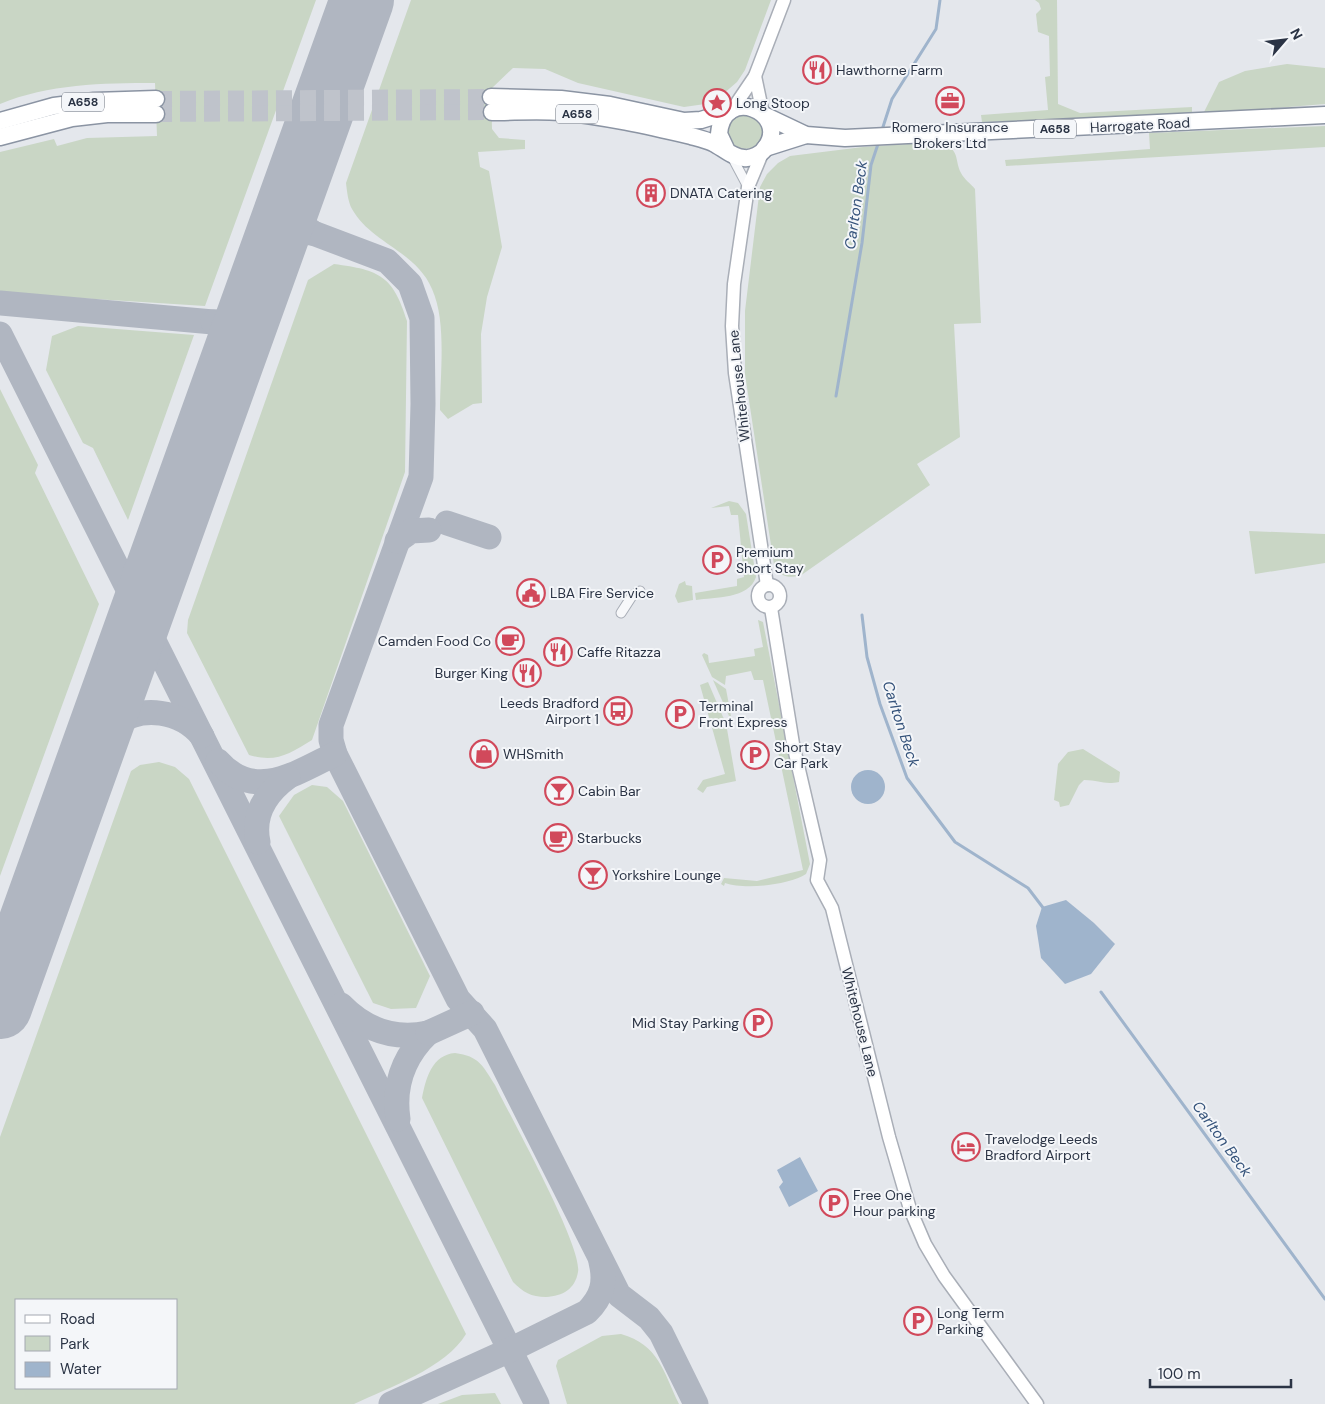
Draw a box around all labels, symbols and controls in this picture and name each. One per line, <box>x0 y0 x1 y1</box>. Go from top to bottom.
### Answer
north arrow <box>1260 15 1310 65</box>
text: N <box>1286 25 1307 43</box>
restaurant icon: Hawthorne Farm <box>802 55 832 85</box>
place label: Hawthorne Farm <box>836 61 943 79</box>
office icon: Romero Insurance Brokers Ltd <box>935 86 965 116</box>
place icon: Long Stoop <box>702 88 732 118</box>
road number: A658 <box>62 92 104 111</box>
place label: Long Stoop <box>736 94 810 112</box>
road number: A658 <box>556 105 598 124</box>
street label: Harrogate Road <box>1090 113 1190 137</box>
place label: Romero Insurance Brokers Ltd <box>892 118 1008 152</box>
road number: A658 <box>1034 120 1076 138</box>
water label: Carlton Beck <box>840 159 872 251</box>
building icon: DNATA Catering <box>636 178 666 208</box>
place label: DNATA Catering <box>670 184 773 202</box>
street label: Whitehouse Lane <box>724 329 754 443</box>
place label: Premium Short Stay <box>736 543 804 577</box>
parking icon: Premium Short Stay <box>702 545 732 575</box>
public building icon: LBA Fire Service <box>516 578 546 608</box>
place label: LBA Fire Service <box>550 584 654 602</box>
cafe icon: Camden Food Co <box>495 626 525 656</box>
place label: Camden Food Co <box>378 632 491 650</box>
restaurant icon: Caffe Ritazza <box>543 637 573 667</box>
place label: Caffe Ritazza <box>577 643 661 661</box>
restaurant icon: Burger King <box>512 658 542 688</box>
place label: Burger King <box>435 664 508 682</box>
water label: Carlton Beck <box>878 678 924 770</box>
place label: Leeds Bradford Airport 1 <box>500 694 599 728</box>
bus stop icon: Leeds Bradford Airport 1 <box>603 696 633 726</box>
place label: Terminal Front Express <box>699 697 788 731</box>
parking icon: Terminal Front Express <box>665 699 695 729</box>
place label: Short Stay Car Park <box>774 738 842 772</box>
shop icon: WHSmith <box>469 739 499 769</box>
parking icon: Short Stay Car Park <box>740 740 770 770</box>
place label: WHSmith <box>503 745 564 763</box>
bar icon: Cabin Bar <box>544 776 574 806</box>
place label: Cabin Bar <box>578 782 641 800</box>
cafe icon: Starbucks <box>543 823 573 853</box>
place label: Starbucks <box>577 829 642 847</box>
bar icon: Yorkshire Lounge <box>578 860 608 890</box>
place label: Yorkshire Lounge <box>612 866 721 884</box>
street label: Whitehouse Lane <box>838 965 882 1079</box>
parking icon: Mid Stay Parking <box>743 1008 773 1038</box>
place label: Mid Stay Parking <box>632 1014 739 1032</box>
water label: Carlton Beck <box>1188 1097 1257 1181</box>
place label: Travelodge Leeds Bradford Airport <box>985 1130 1098 1164</box>
hotel icon: Travelodge Leeds Bradford Airport <box>951 1132 981 1162</box>
place label: Free One Hour parking <box>853 1186 936 1220</box>
parking icon: Free One Hour parking <box>819 1188 849 1218</box>
legend <box>15 1299 178 1389</box>
place label: Long Term Parking <box>937 1304 1004 1338</box>
parking icon: Long Term Parking <box>903 1306 933 1336</box>
text: Road <box>60 1309 95 1329</box>
text: Park <box>60 1334 90 1354</box>
scale bar <box>1150 1356 1291 1388</box>
text: Water <box>60 1359 102 1379</box>
text: 100 m <box>1158 1364 1201 1384</box>

